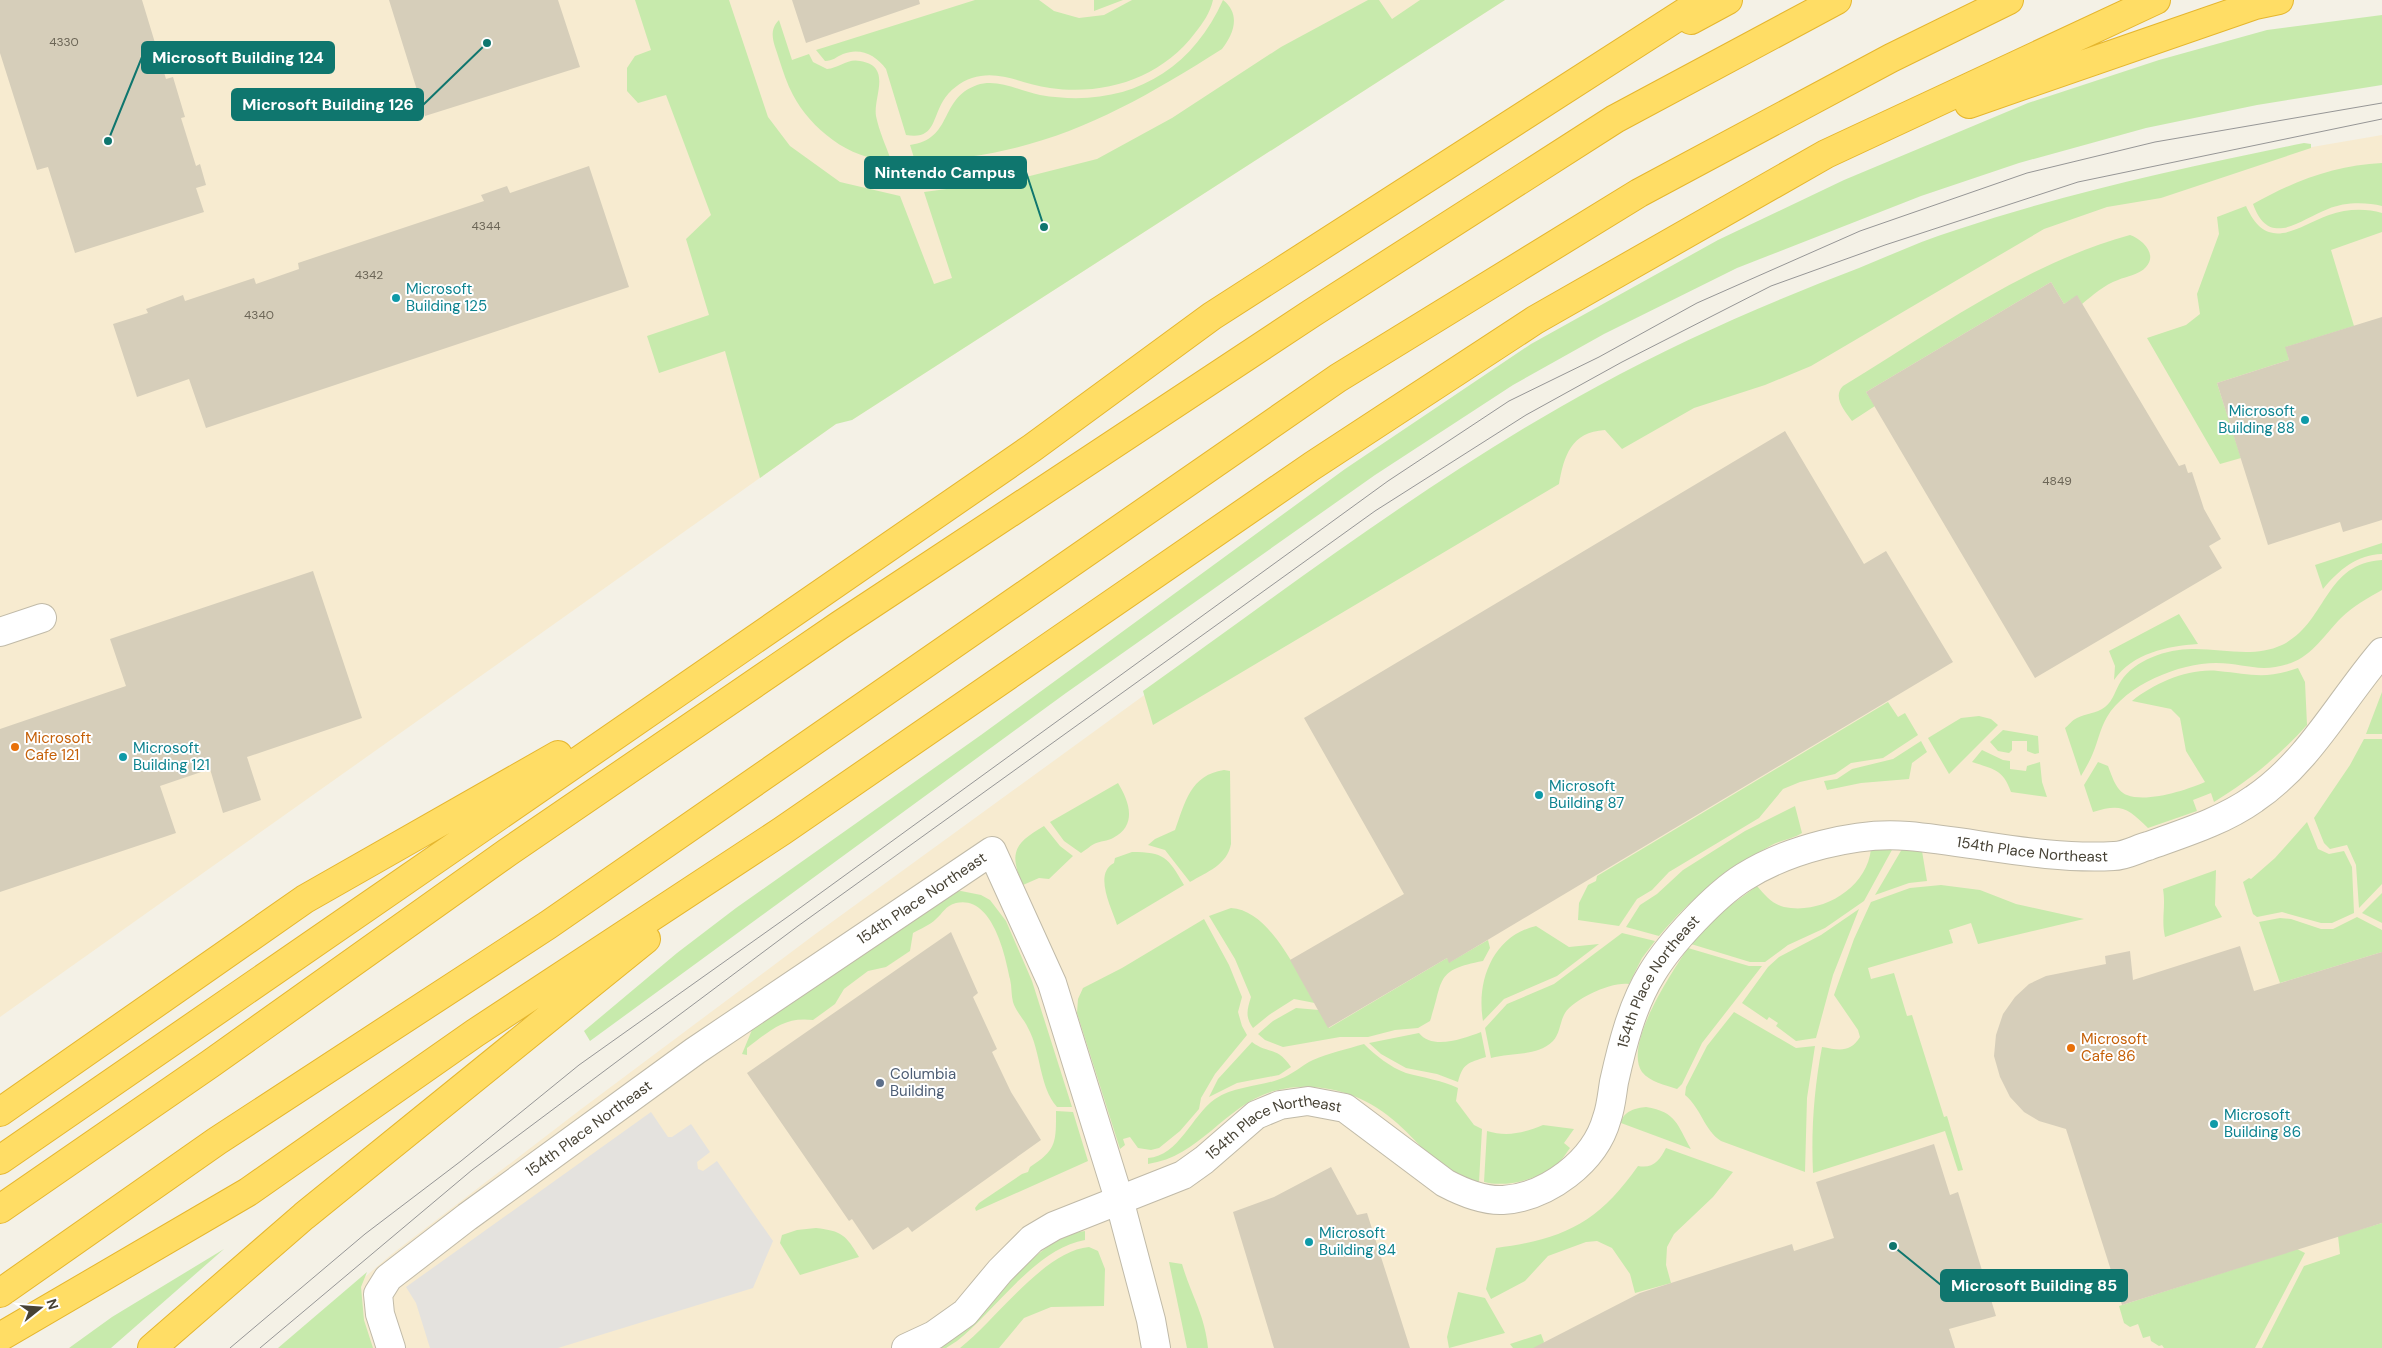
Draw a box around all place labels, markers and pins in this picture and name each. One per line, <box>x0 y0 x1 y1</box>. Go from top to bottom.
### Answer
callout: Microsoft Building 124 <box>142 42 334 73</box>
callout: Microsoft Building 126 <box>232 89 423 120</box>
callout: Nintendo Campus <box>865 157 1026 188</box>
place label: Microsoft Building 125 <box>406 279 487 316</box>
marker: Microsoft Building 125 <box>390 292 402 304</box>
place label: Microsoft Building 88 <box>2218 401 2295 438</box>
marker: Microsoft Building 88 <box>2299 414 2311 426</box>
place label: Microsoft Cafe 121 <box>25 728 91 765</box>
place label: Microsoft Building 121 <box>133 738 210 775</box>
marker: Microsoft Cafe 121 <box>9 741 21 753</box>
marker: Microsoft Building 121 <box>117 751 129 763</box>
place label: Microsoft Building 87 <box>1549 776 1624 813</box>
marker: Microsoft Building 87 <box>1533 789 1545 801</box>
place label: Microsoft Cafe 86 <box>2081 1029 2147 1066</box>
marker: Microsoft Cafe 86 <box>2065 1042 2077 1054</box>
place label: Columbia Building <box>890 1064 956 1101</box>
marker: Columbia Building <box>874 1077 886 1089</box>
place label: Microsoft Building 86 <box>2224 1105 2301 1142</box>
marker: Microsoft Building 86 <box>2208 1118 2220 1130</box>
place label: Microsoft Building 84 <box>1319 1223 1396 1260</box>
marker: Microsoft Building 84 <box>1303 1236 1315 1248</box>
callout: Microsoft Building 85 <box>1941 1270 2127 1301</box>

